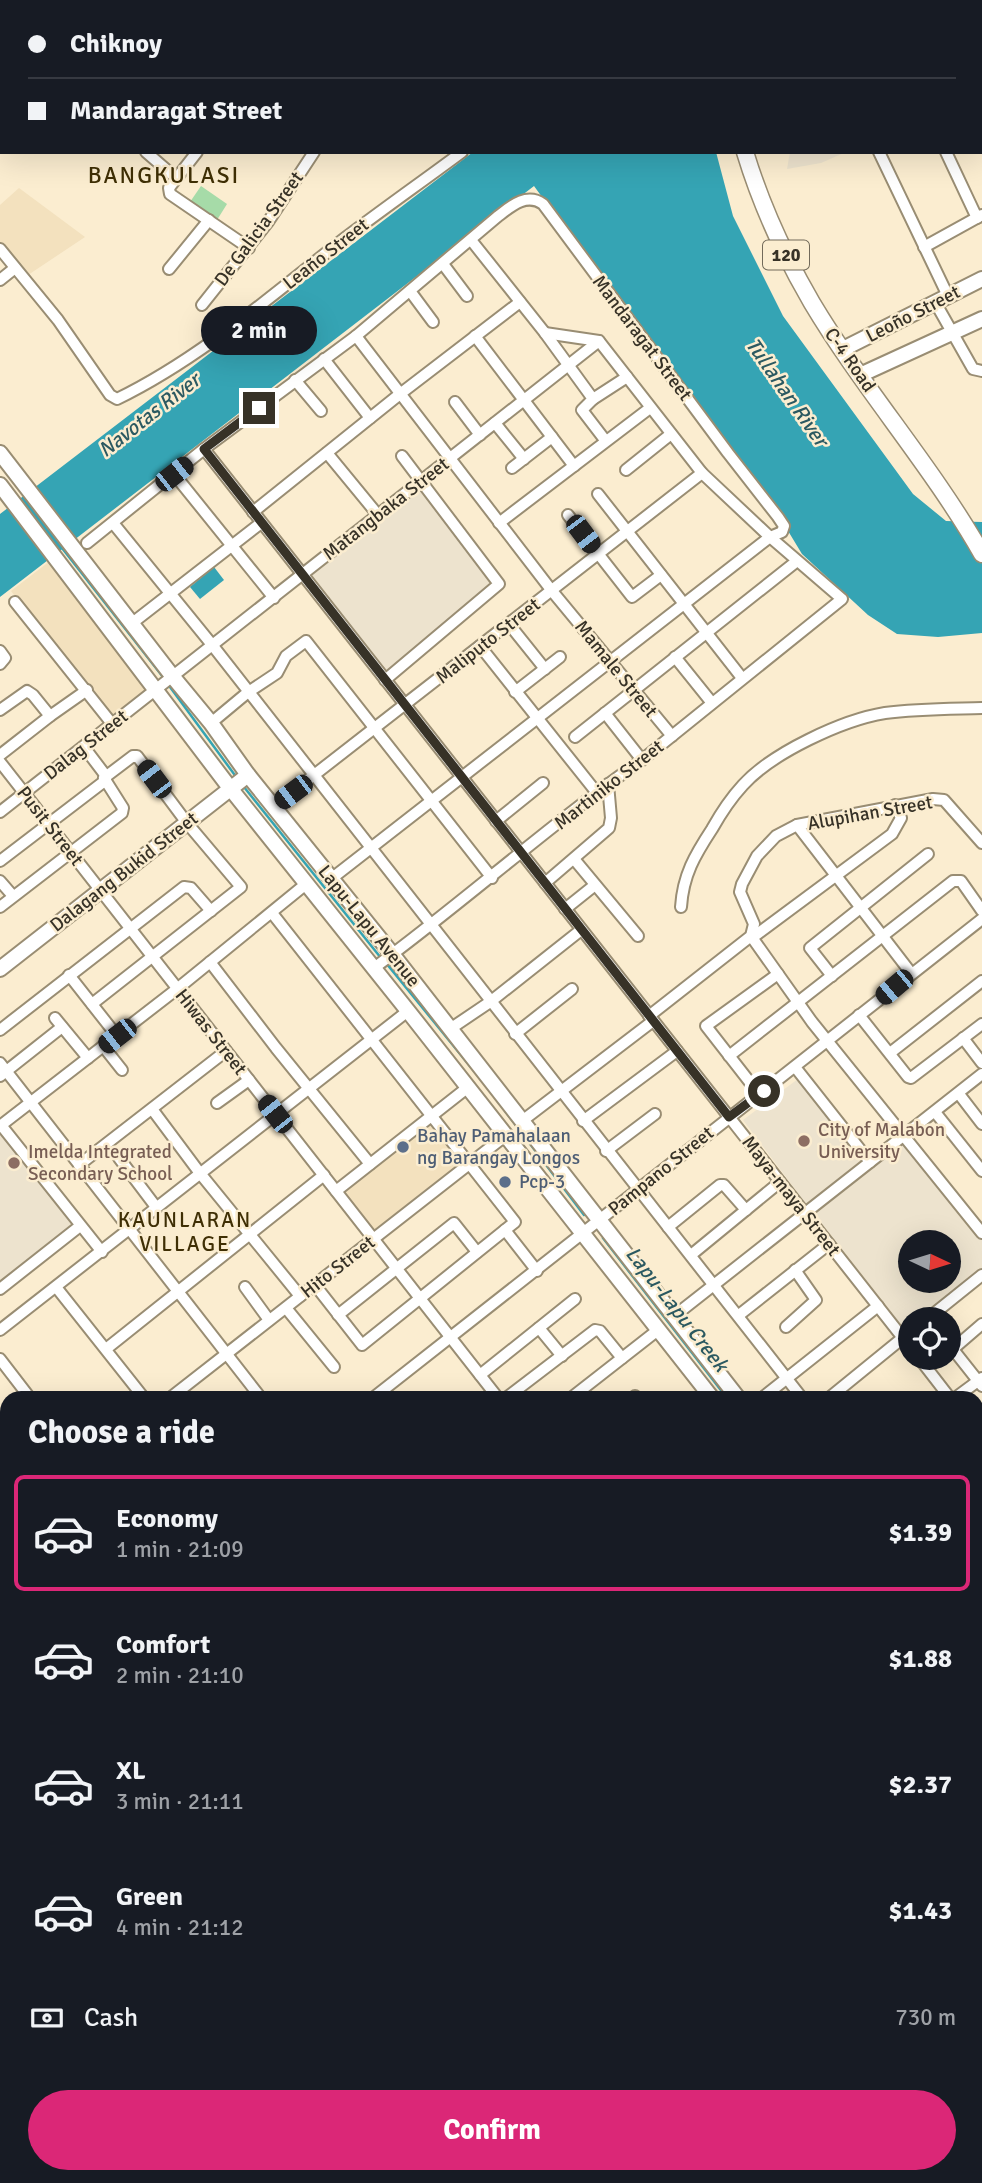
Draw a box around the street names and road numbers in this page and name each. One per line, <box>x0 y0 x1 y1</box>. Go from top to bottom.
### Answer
street label: De Galicia Street <box>209 167 309 291</box>
street label: Leaño Street <box>278 213 374 295</box>
road number: 120 <box>763 241 809 270</box>
street label: Mandaragat Street <box>587 270 697 406</box>
street label: Leoño Street <box>862 280 965 348</box>
street label: C-4 Road <box>819 323 881 397</box>
street label: Matangbaka Street <box>318 452 454 566</box>
street label: Maliputo Street <box>431 593 545 689</box>
street label: Mamale Street <box>569 615 663 723</box>
street label: Dalag Street <box>39 704 133 785</box>
street label: Martiniko Street <box>549 735 669 835</box>
street label: Pusit Street <box>11 781 89 871</box>
street label: Alupihan Street <box>806 790 935 836</box>
street label: Dalagang Bukid Street <box>45 806 203 937</box>
street label: Lapu-Lapu Avenue <box>312 860 426 992</box>
street label: Hiwas Street <box>170 984 252 1080</box>
street label: Pampano Street <box>603 1121 719 1221</box>
street label: Maya-maya Street <box>737 1131 846 1261</box>
street label: Hito Street <box>296 1230 380 1304</box>

